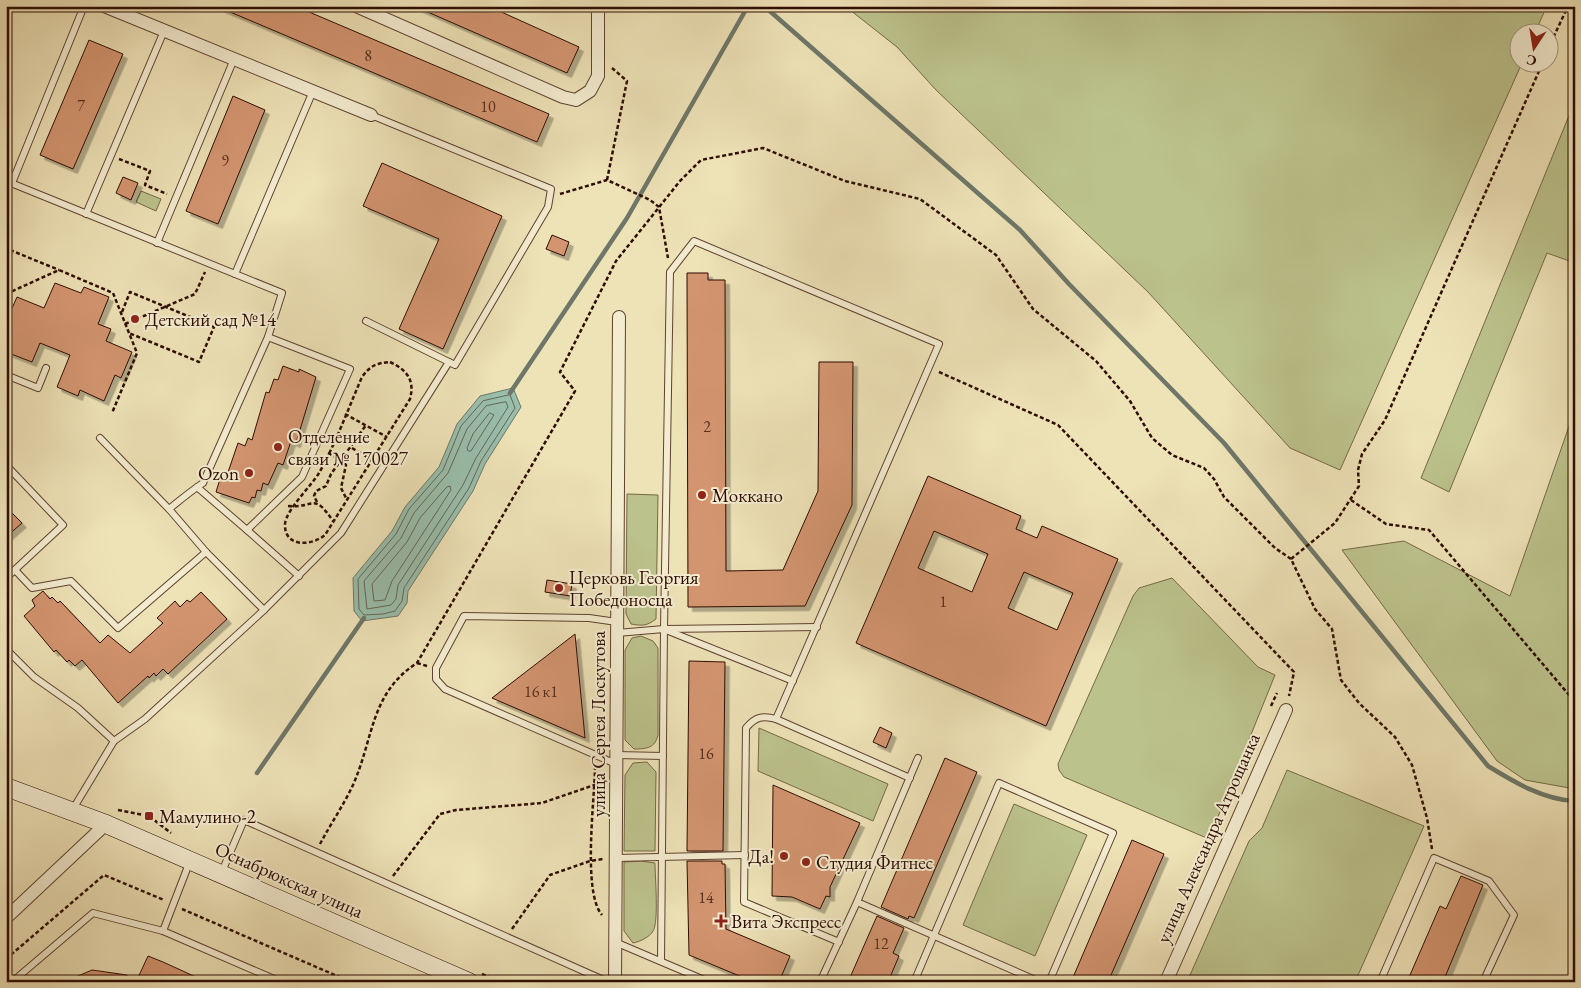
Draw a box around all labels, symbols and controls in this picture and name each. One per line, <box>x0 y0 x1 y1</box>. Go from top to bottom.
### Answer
north arrow <box>1508 22 1558 72</box>
house number: 8 <box>364 45 372 66</box>
text: С <box>1525 51 1538 71</box>
house number: 7 <box>77 95 85 116</box>
house number: 10 <box>480 96 496 117</box>
house number: 9 <box>221 150 229 171</box>
place label: Детский сад №14 <box>145 307 277 332</box>
marker: Детский сад №14 <box>129 313 141 325</box>
house number: 2 <box>703 416 711 437</box>
place label: Отделение связи № 170027 <box>288 424 409 471</box>
marker: Отделение связи № 170027 <box>272 441 284 453</box>
place label: Ozon <box>198 461 239 486</box>
marker: Ozon <box>243 467 255 479</box>
place label: Моккано <box>712 483 783 508</box>
marker: Моккано <box>696 489 708 501</box>
place label: Церковь Георгия Победоносца <box>569 565 699 612</box>
marker: Церковь Георгия Победоносца <box>553 582 565 594</box>
house number: 1 <box>939 591 947 612</box>
street label: улица Сергея Лоскутова <box>586 631 611 817</box>
house number: 16 к1 <box>524 681 558 702</box>
street label: улица Александра Атрощанка <box>1150 729 1266 947</box>
house number: 16 <box>698 743 714 764</box>
place label: Мамулино-2 <box>159 804 256 829</box>
marker: Мамулино-2 <box>143 810 155 822</box>
street label: Оснабрюкская улица <box>211 836 367 924</box>
place label: Да! <box>748 844 774 869</box>
marker: Да! <box>778 850 790 862</box>
place label: Студия Фитнес <box>816 850 934 875</box>
marker: Студия Фитнес <box>800 856 812 868</box>
house number: 14 <box>698 887 714 908</box>
place label: Вита Экспресс <box>731 909 842 934</box>
marker: Вита Экспресс <box>715 915 727 927</box>
house number: 12 <box>873 933 889 954</box>

